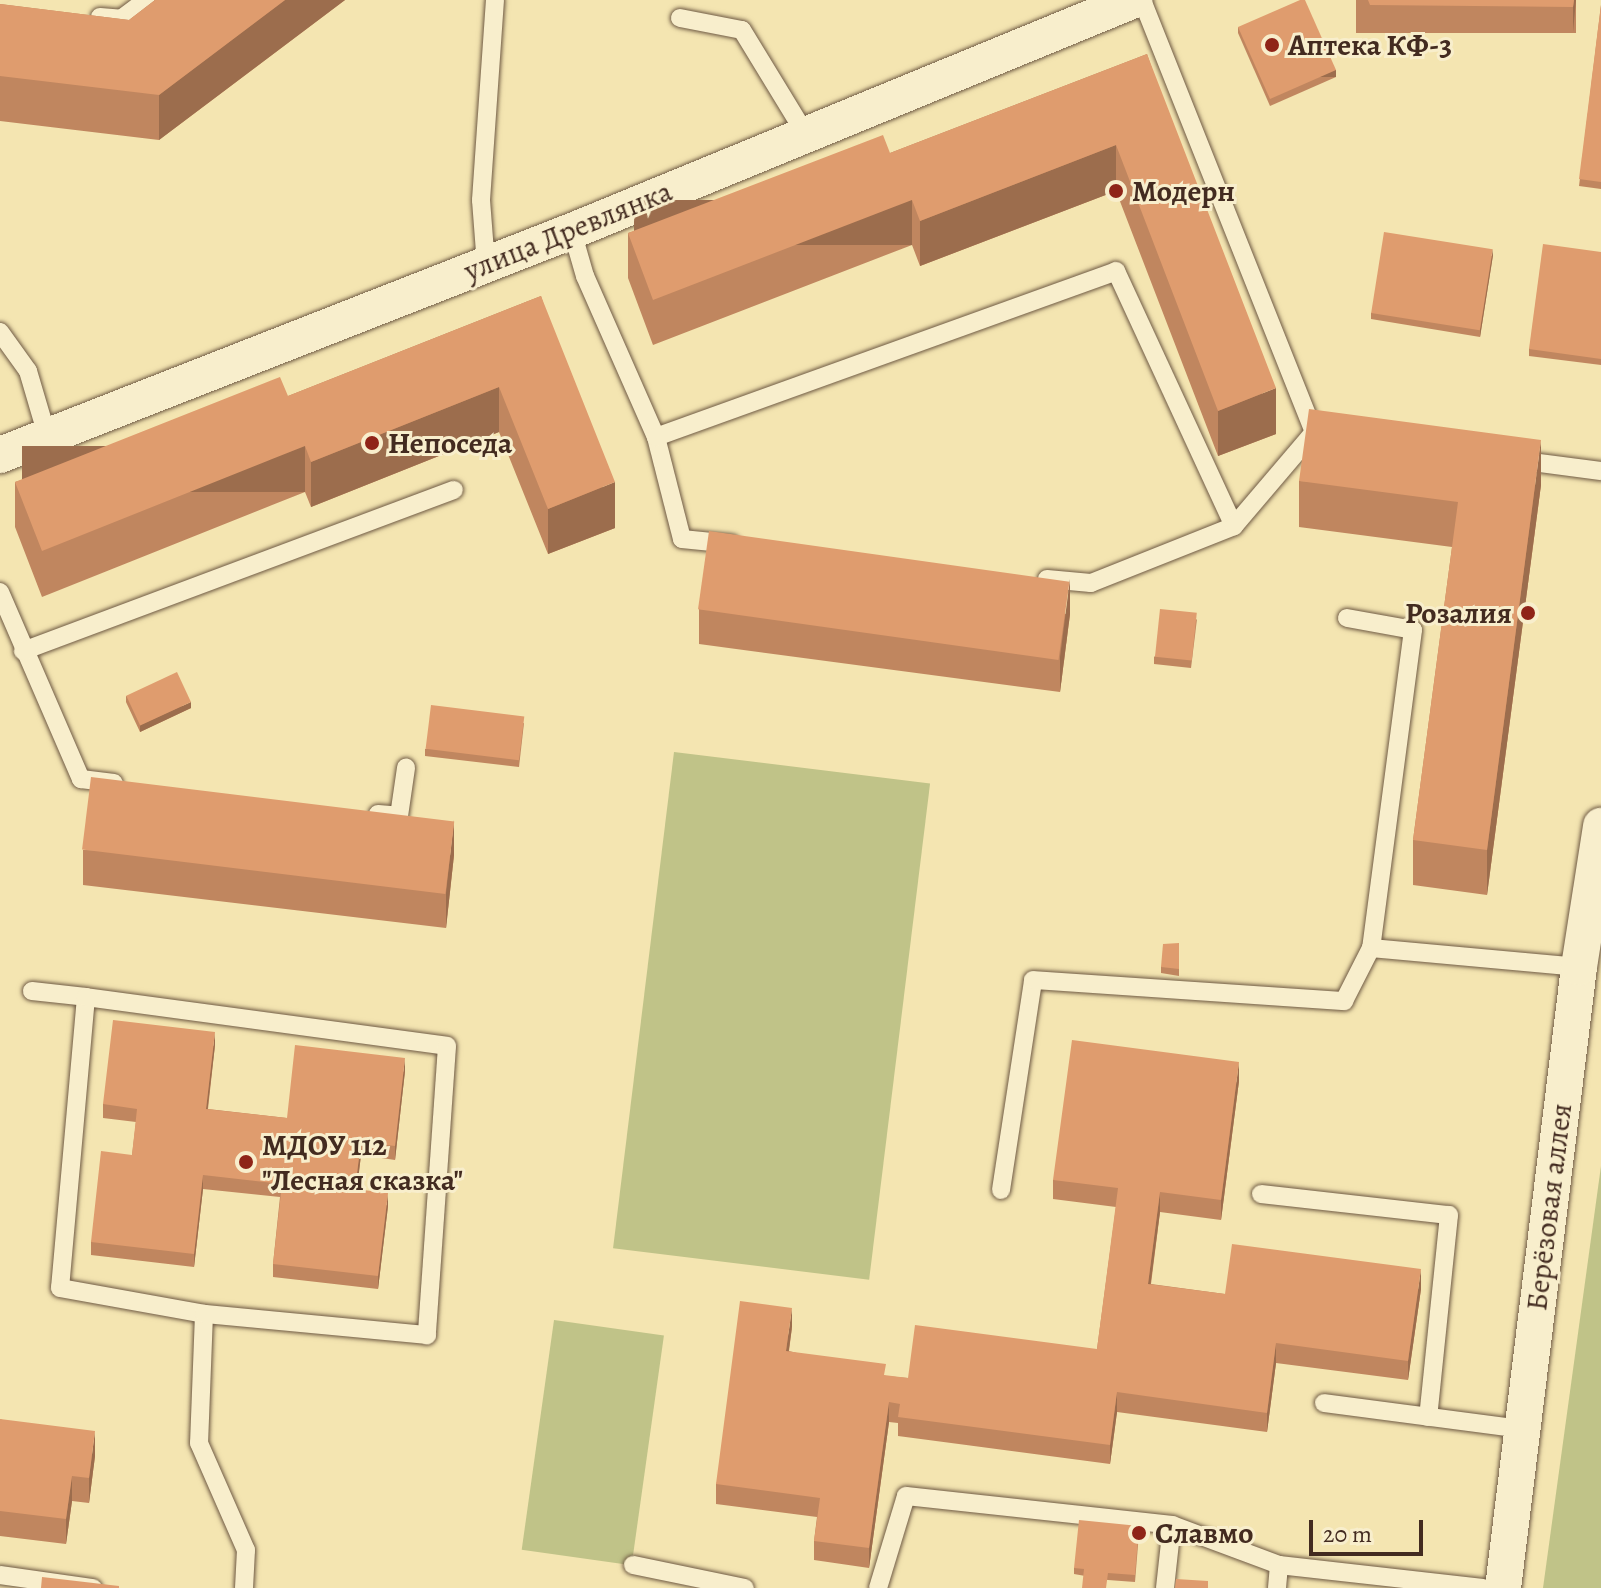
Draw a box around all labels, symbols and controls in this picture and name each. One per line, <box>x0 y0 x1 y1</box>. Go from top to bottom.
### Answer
place label: Аптека КФ-3 <box>1288 27 1452 63</box>
marker: Аптека КФ-3 <box>1263 36 1281 54</box>
street label: улица Древлянка <box>459 173 677 289</box>
place label: Модерн <box>1132 173 1235 209</box>
marker: Модерн <box>1107 182 1125 200</box>
place label: Непоседа <box>388 425 512 461</box>
marker: Непоседа <box>363 434 381 452</box>
place label: Розалия <box>1405 595 1512 631</box>
marker: Розалия <box>1519 604 1537 622</box>
street label: Берёзовая аллея <box>1518 1101 1580 1313</box>
place label: МДОУ 112 "Лесная сказка" <box>262 1127 463 1198</box>
marker: МДОУ 112 "Лесная сказка" <box>237 1153 255 1171</box>
scale bar <box>1313 1504 1427 1554</box>
place label: Славмо <box>1155 1515 1253 1551</box>
text: 20 m <box>1323 1518 1372 1550</box>
marker: Славмо <box>1130 1524 1148 1542</box>

